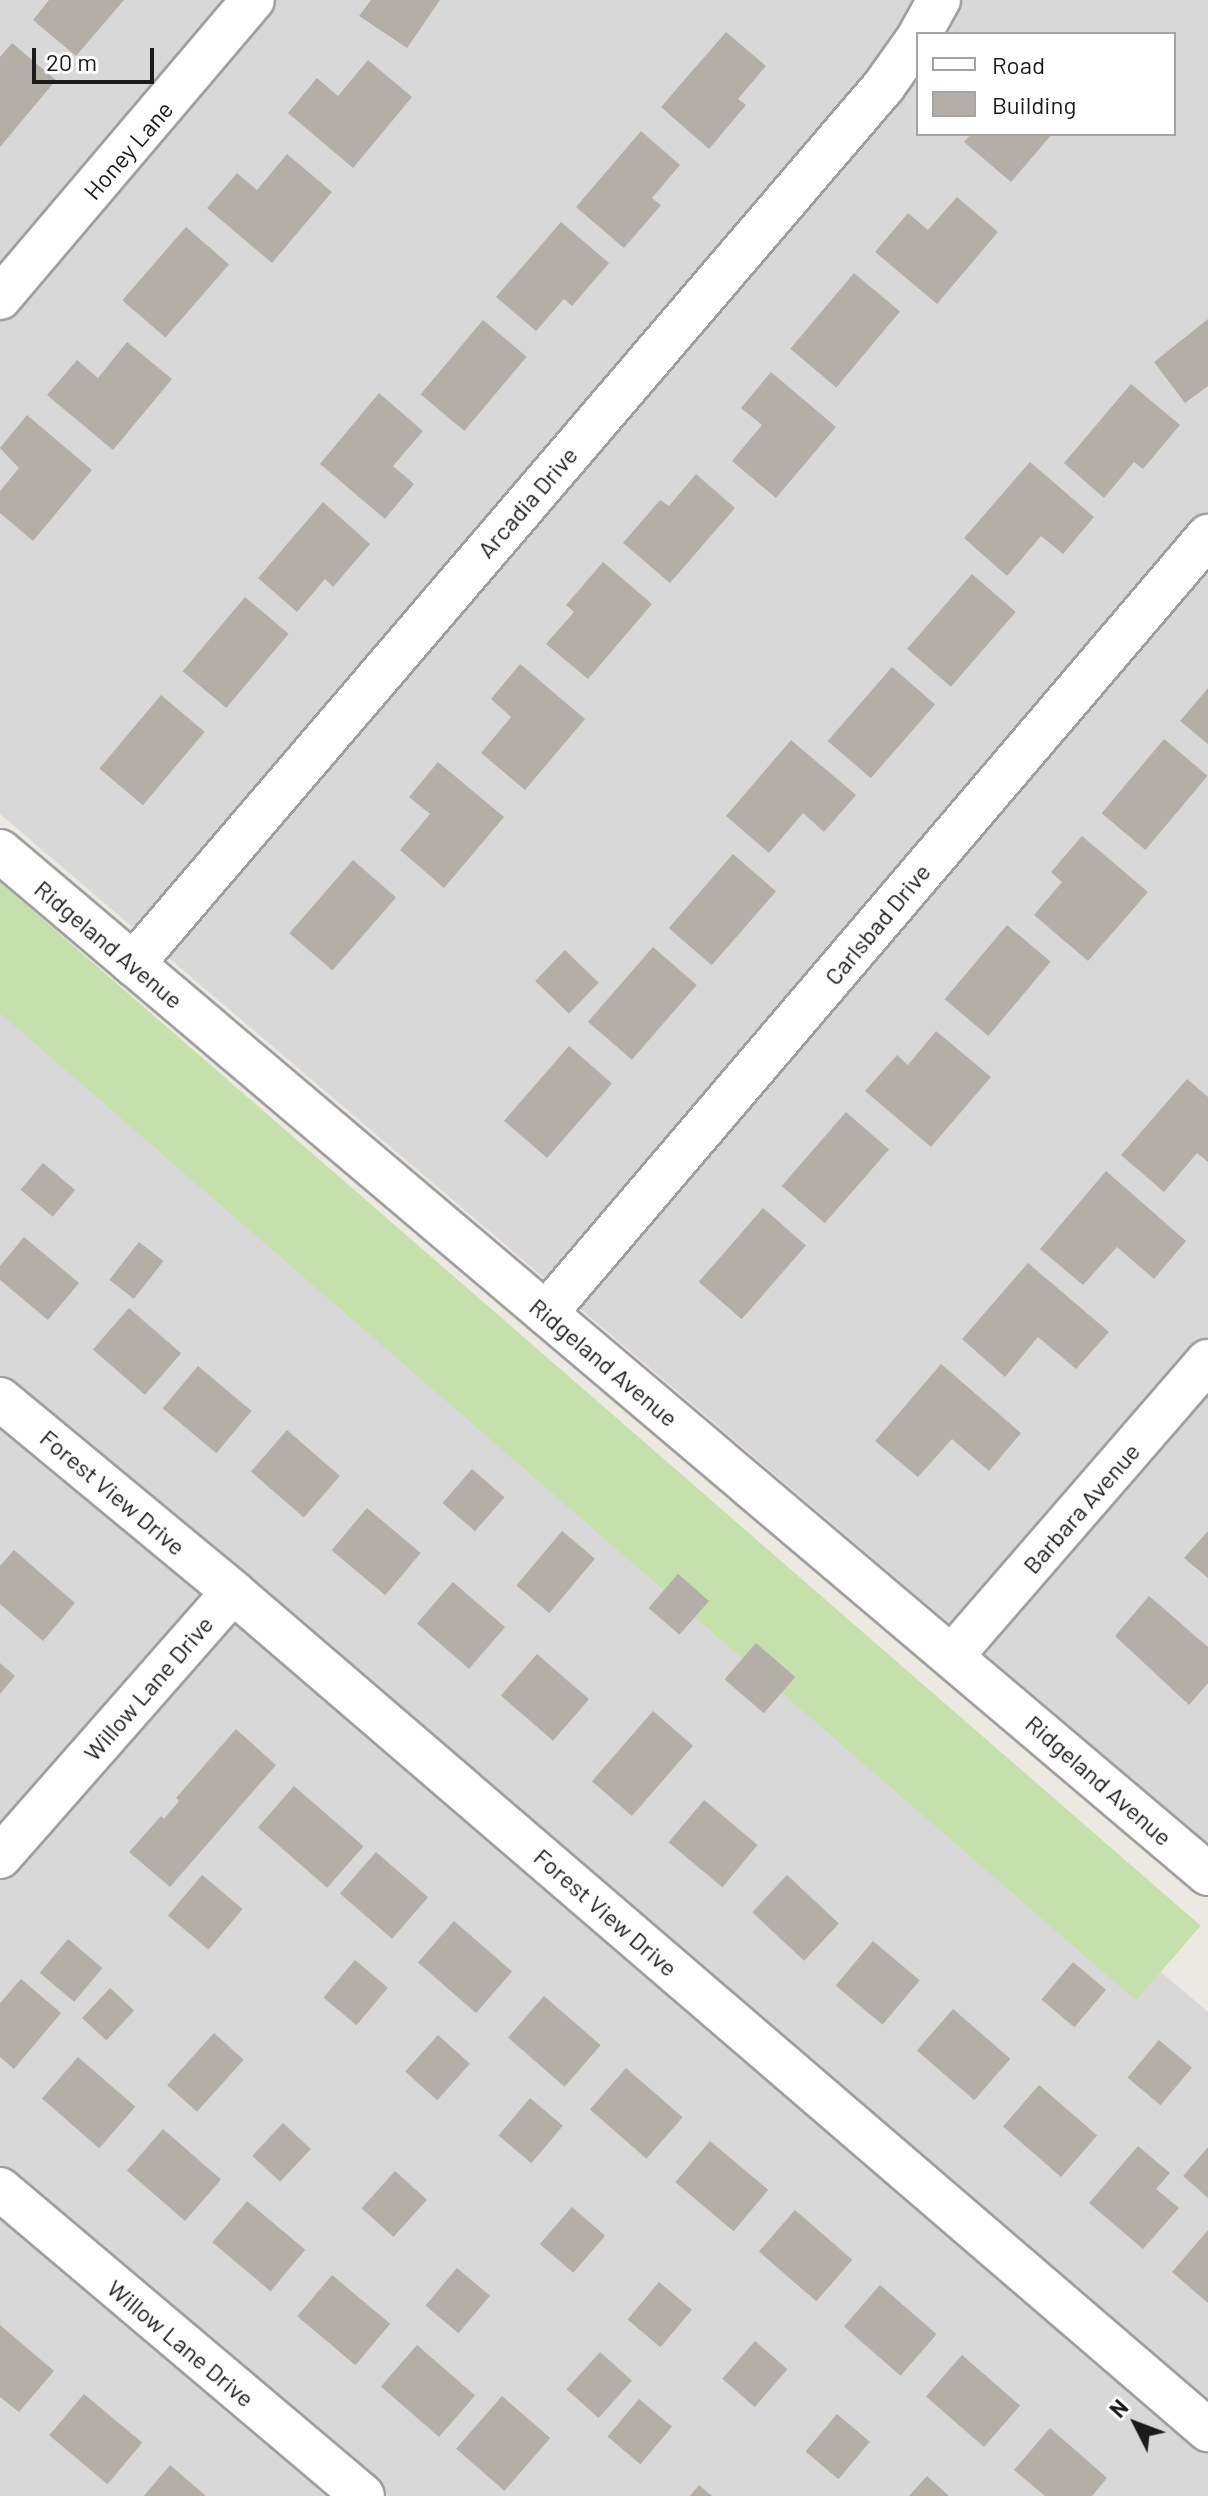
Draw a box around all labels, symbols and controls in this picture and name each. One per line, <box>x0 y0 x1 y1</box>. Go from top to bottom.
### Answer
scale bar <box>36 32 158 82</box>
legend <box>916 32 1176 136</box>
text: 20 m <box>46 47 97 76</box>
text: Road <box>992 50 1045 79</box>
text: Building <box>992 90 1076 119</box>
street label: Honey Lane <box>77 95 179 205</box>
street label: Arcadia Drive <box>471 441 583 563</box>
street label: Carlsbad Drive <box>818 858 936 990</box>
street label: Ridgeland Avenue <box>29 874 189 1014</box>
street label: Ridgeland Avenue <box>524 1292 684 1432</box>
street label: Forest View Drive <box>35 1423 191 1561</box>
street label: Barbara Avenue <box>1017 1437 1145 1579</box>
street label: Willow Lane Drive <box>77 1610 219 1766</box>
street label: Ridgeland Avenue <box>1020 1709 1178 1851</box>
street label: Forest View Drive <box>529 1842 683 1982</box>
street label: Willow Lane Drive <box>102 2273 260 2413</box>
north arrow <box>1096 2384 1176 2464</box>
text: N <box>1104 2394 1133 2422</box>

